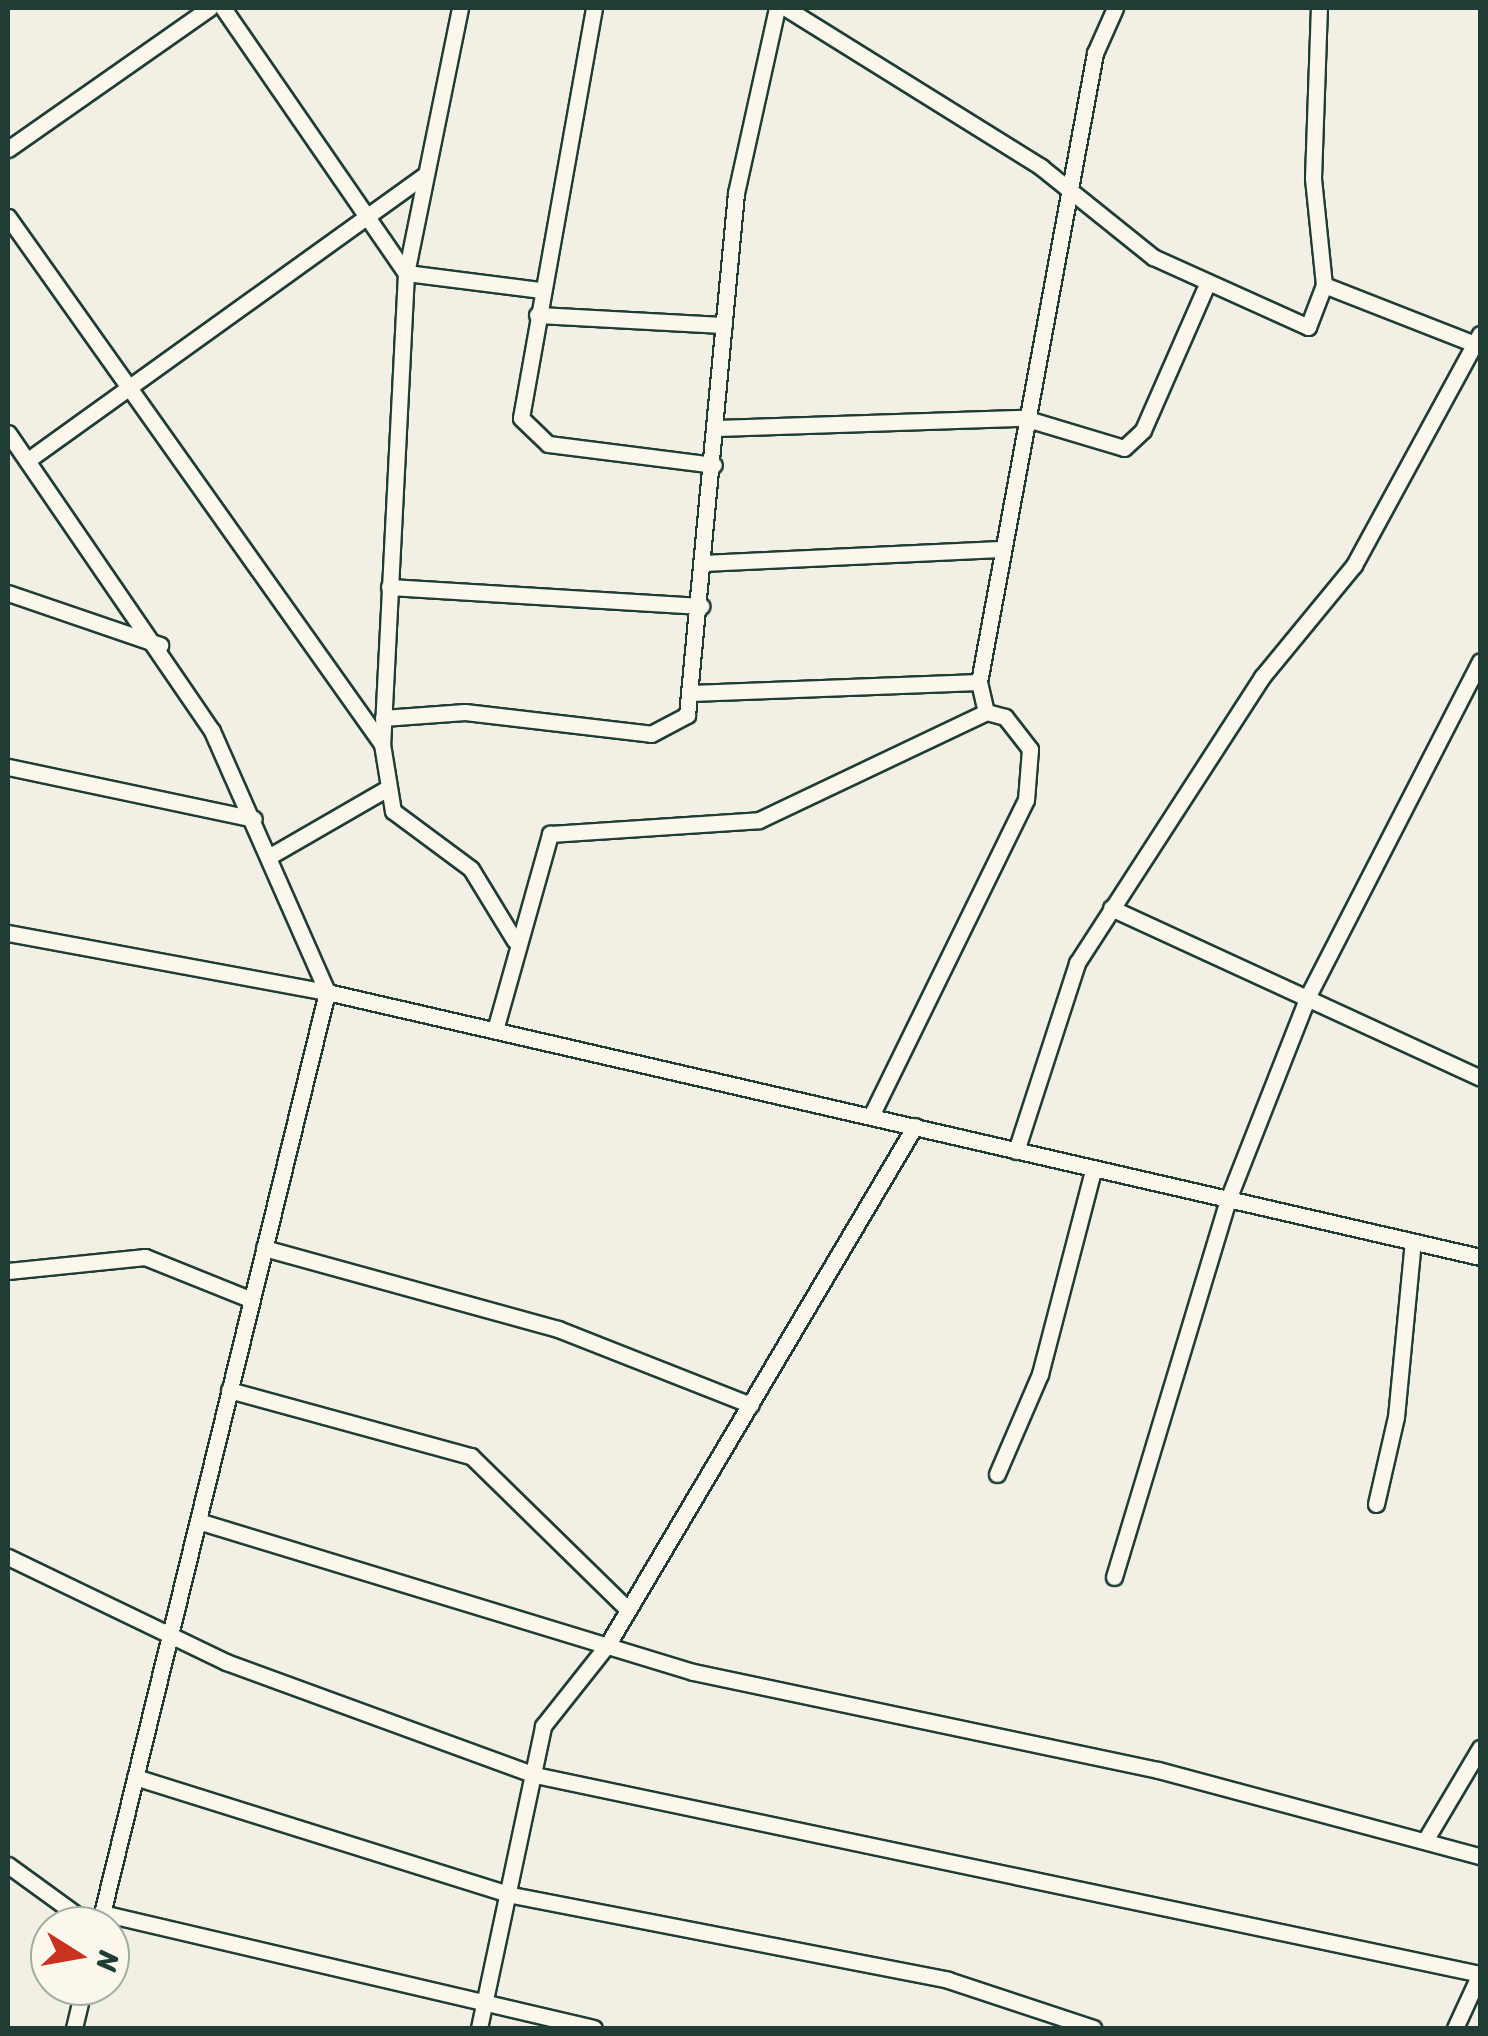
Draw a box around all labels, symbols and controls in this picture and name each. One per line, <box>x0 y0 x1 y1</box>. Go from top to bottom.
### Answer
north arrow <box>30 1906 130 2006</box>
text: N <box>82 1947 134 1976</box>

